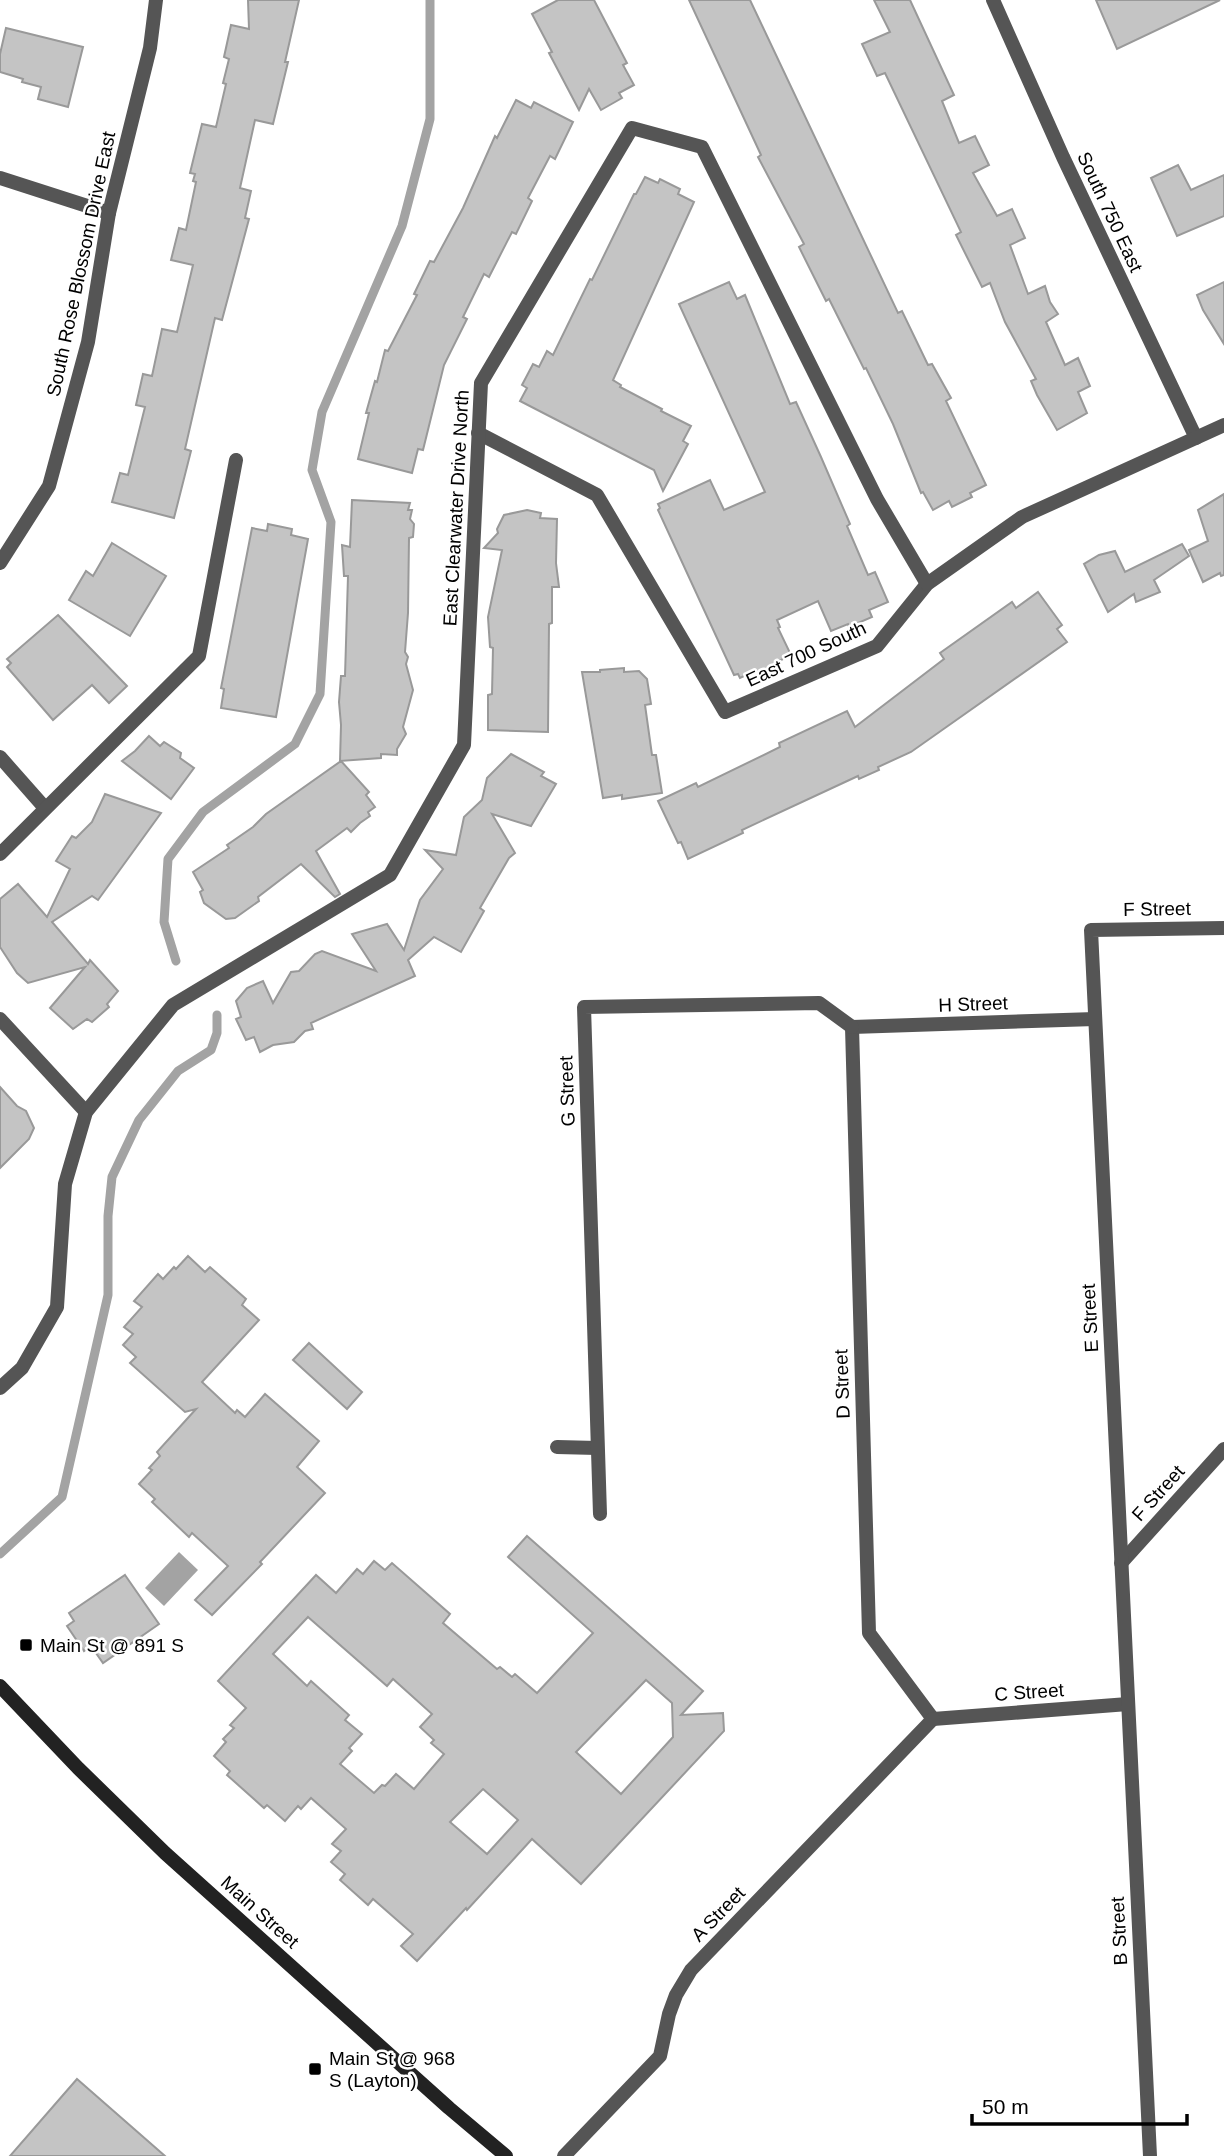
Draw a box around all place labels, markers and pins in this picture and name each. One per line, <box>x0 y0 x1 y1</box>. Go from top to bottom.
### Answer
place label: Main St @ 891 S <box>40 1635 184 1656</box>
marker: Main St @ 891 S <box>18 1637 34 1653</box>
place label: Main St @ 968 S (Layton) <box>329 2048 455 2091</box>
marker: Main St @ 968 S (Layton) <box>307 2061 323 2077</box>

